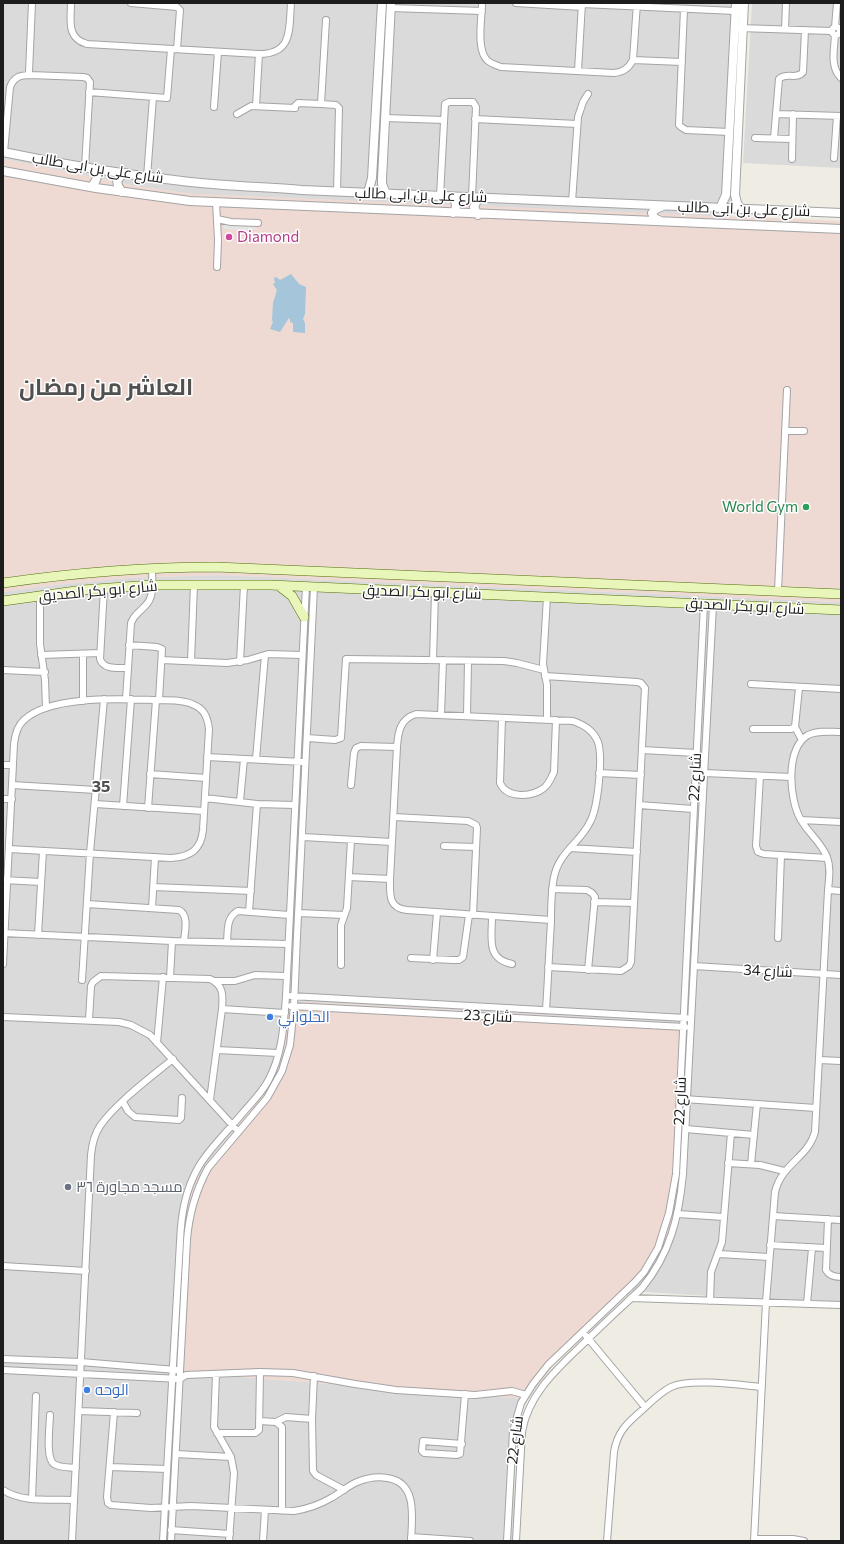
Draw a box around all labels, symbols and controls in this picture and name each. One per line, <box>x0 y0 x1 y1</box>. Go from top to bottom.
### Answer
street label: شارع على بن ابى طالب <box>31 149 165 187</box>
street label: شارع على بن ابى طالب <box>354 184 488 206</box>
street label: شارع على بن ابى طالب <box>677 198 811 220</box>
place label: Diamond <box>237 228 299 246</box>
marker: Diamond <box>224 232 234 242</box>
district label: العاشر من رمضان <box>19 373 193 401</box>
place label: World Gym <box>722 498 798 516</box>
marker: World Gym <box>801 502 811 512</box>
street label: شارع ابو بكر الصديق <box>38 577 158 605</box>
street label: شارع ابو بكر الصديق <box>362 581 482 603</box>
street label: شارع ابو بكر الصديق <box>685 594 805 618</box>
street label: شارع 22 <box>685 752 705 802</box>
district label: 35 <box>92 777 110 797</box>
street label: شارع 34 <box>743 961 793 981</box>
street label: شارع 23 <box>463 1006 513 1026</box>
place label: الحلواني <box>278 1008 330 1026</box>
marker: الحلواني <box>265 1012 275 1022</box>
street label: شارع 22 <box>670 1076 690 1126</box>
place label: مسجد مجاورة ٣٦ <box>76 1178 183 1196</box>
marker: مسجد مجاورة ٣٦ <box>63 1182 73 1192</box>
place label: الوحه <box>95 1381 129 1399</box>
marker: الوحه <box>82 1385 92 1395</box>
street label: شارع 22 <box>503 1415 527 1465</box>

